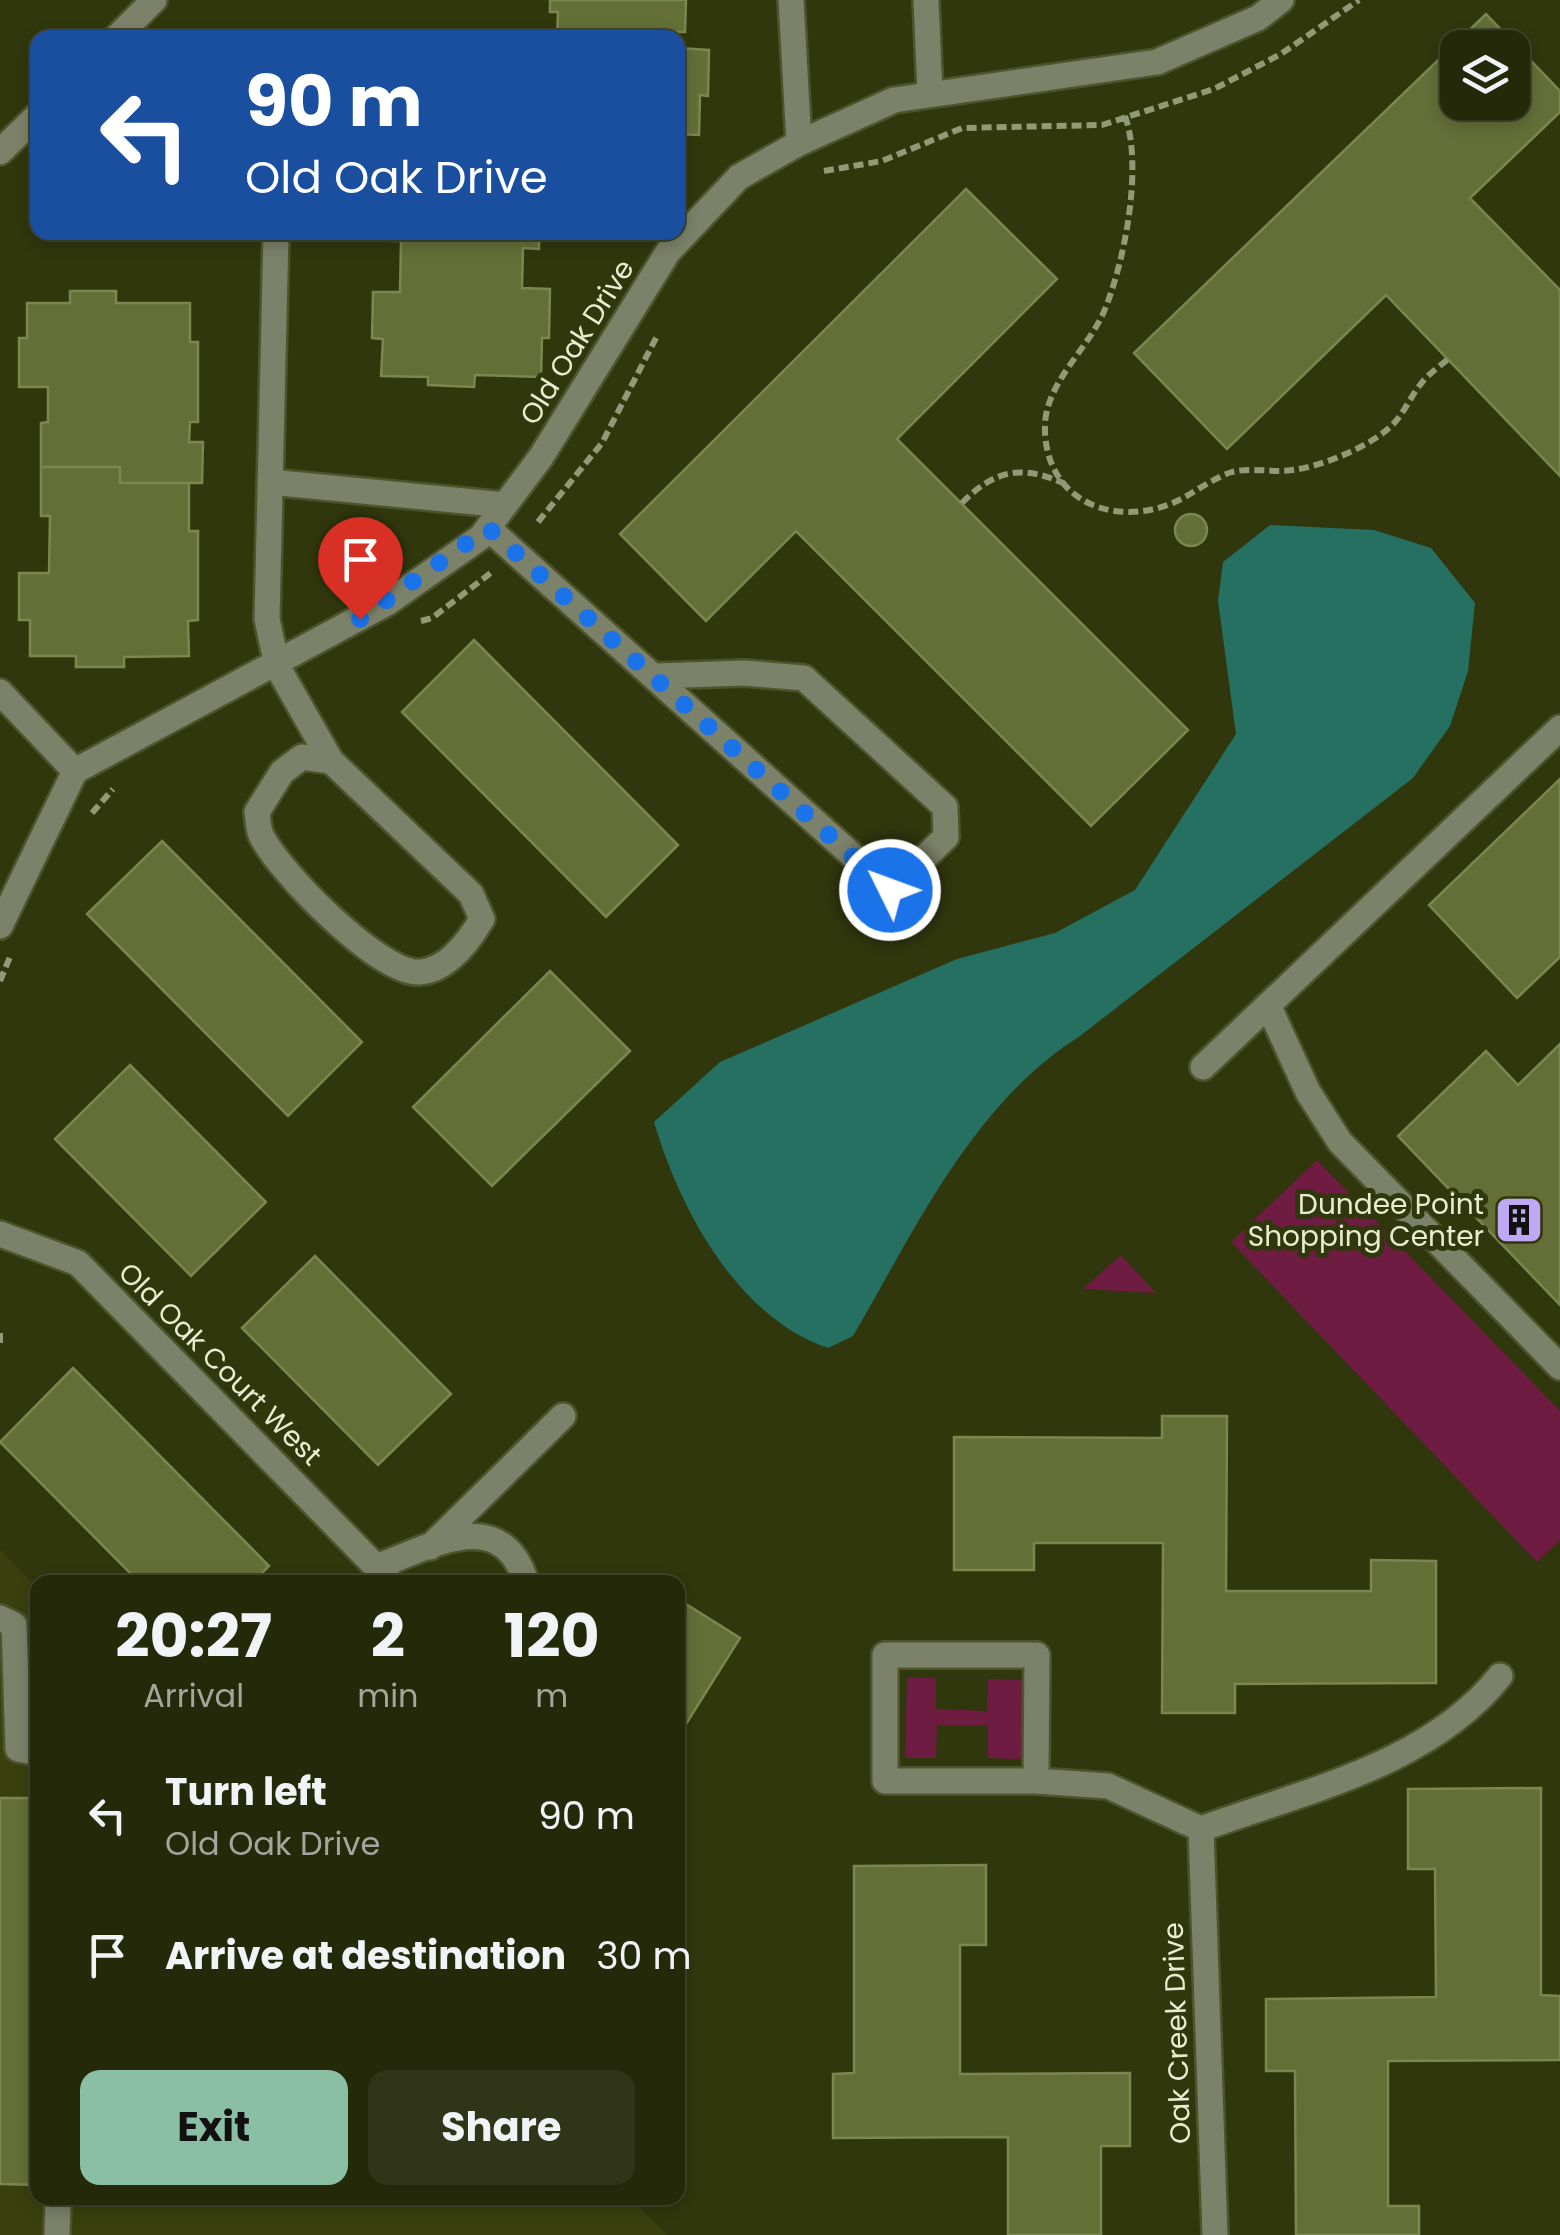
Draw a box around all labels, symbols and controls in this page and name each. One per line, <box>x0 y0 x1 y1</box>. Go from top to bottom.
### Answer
map controls <box>1440 30 1530 120</box>
button: layers <box>1440 30 1530 120</box>
text: 90 m <box>245 52 423 151</box>
icon: left <box>80 70 210 200</box>
text: Old Oak Drive <box>245 146 548 209</box>
street label: Old Oak Drive <box>511 252 643 432</box>
pin <box>318 517 403 620</box>
icon: arrive <box>333 532 388 587</box>
position arrow <box>838 838 942 942</box>
place label: Dundee Point Shopping Center <box>1248 1185 1484 1256</box>
building icon: Dundee Point Shopping Center <box>1493 1194 1545 1246</box>
street label: Old Oak Court West <box>110 1254 330 1474</box>
text: 20:27 <box>115 1594 272 1678</box>
text: 2 <box>371 1594 405 1678</box>
text: 120 <box>504 1594 600 1678</box>
text: Arrival <box>143 1673 244 1718</box>
text: min <box>357 1673 419 1718</box>
text: m <box>535 1673 568 1718</box>
text: Turn left <box>165 1765 327 1818</box>
icon: left <box>80 1788 135 1843</box>
text: 90 m <box>538 1789 635 1842</box>
text: Old Oak Drive <box>165 1821 380 1866</box>
street label: Oak Creek Drive <box>1154 1922 1200 2144</box>
icon: arrive <box>80 1928 135 1983</box>
text: Arrive at destination <box>165 1929 566 1982</box>
text: 30 m <box>596 1929 692 1982</box>
button: Exit <box>80 2070 348 2185</box>
button: Share <box>368 2070 635 2185</box>

